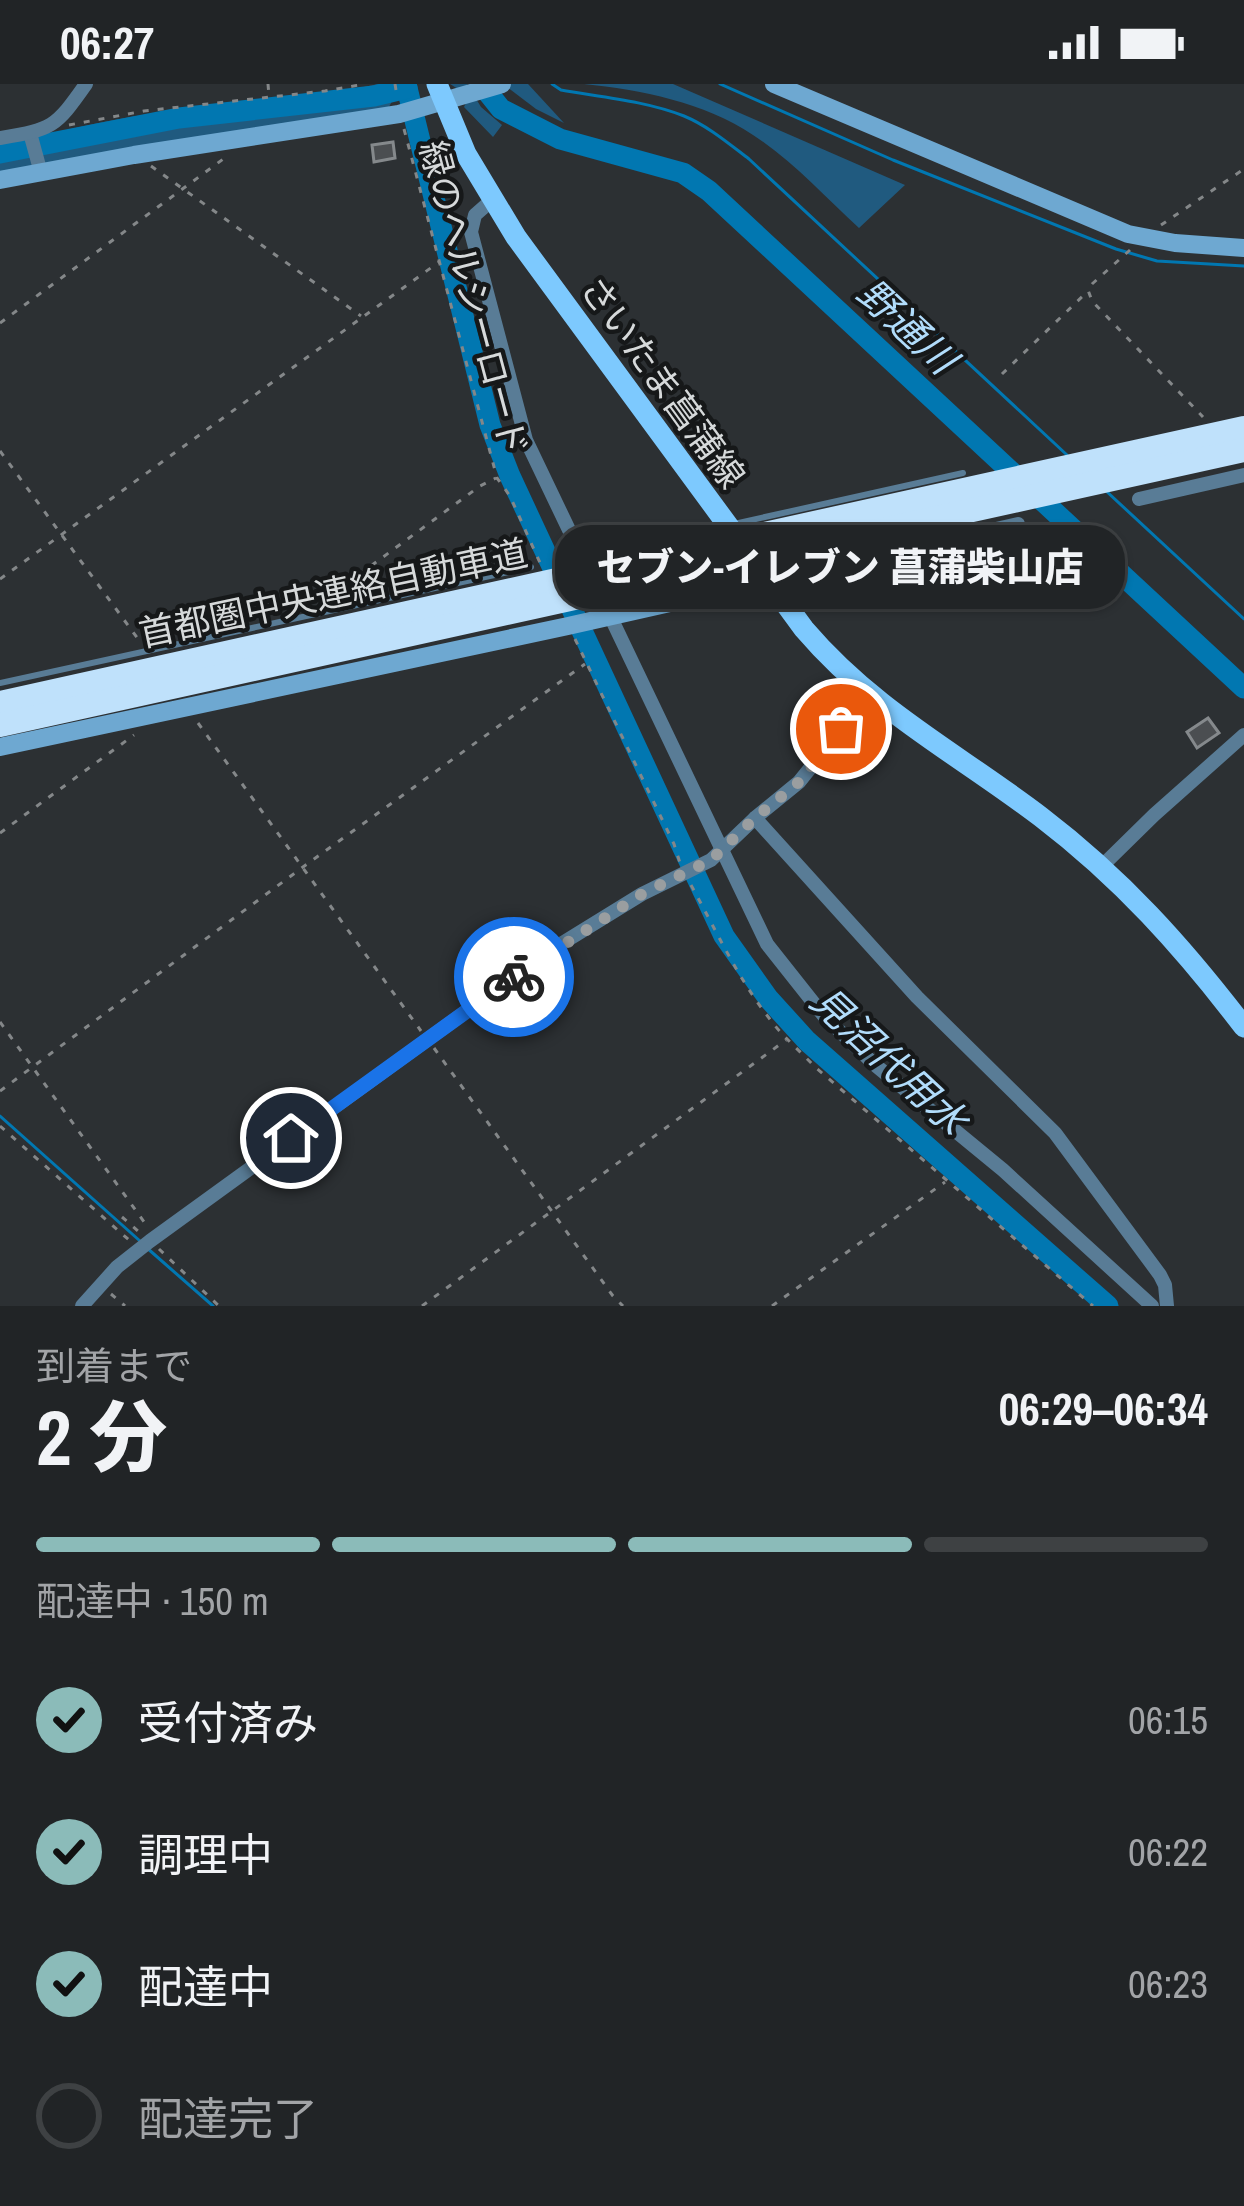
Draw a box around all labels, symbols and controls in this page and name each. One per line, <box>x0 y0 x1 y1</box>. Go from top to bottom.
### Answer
text: 06:27 <box>60 12 154 73</box>
street label: 緑のヘルシーロード <box>409 135 539 461</box>
street label: さいたま菖蒲線 <box>570 266 756 498</box>
water label: 野通川 <box>846 267 970 388</box>
callout: セブン-イレブン 菖蒲柴山店 <box>556 525 1126 609</box>
street label: 首都圏中央連絡自動車道 <box>134 528 532 658</box>
text: セブン-イレブン 菖蒲柴山店 <box>596 541 1084 593</box>
pin <box>790 678 892 780</box>
icon: bag <box>808 696 874 762</box>
courier <box>454 917 574 1037</box>
icon: bike <box>481 944 547 1010</box>
water label: 見沼代用水 <box>800 974 981 1148</box>
pin <box>240 1087 342 1189</box>
icon: home <box>258 1105 324 1171</box>
text: 到着まで <box>36 1340 192 1392</box>
text: 06:29–06:34 <box>999 1378 1208 1439</box>
text: 2 分 <box>36 1384 167 1489</box>
text: 配達中 · 150 m <box>36 1575 269 1627</box>
icon: check <box>36 1687 102 1753</box>
text: 受付済み <box>138 1692 318 1753</box>
text: 06:15 <box>1128 1694 1208 1746</box>
icon: check <box>36 1819 102 1885</box>
text: 調理中 <box>138 1824 273 1885</box>
text: 06:22 <box>1128 1826 1208 1878</box>
icon: check <box>36 1951 102 2017</box>
text: 配達中 <box>138 1956 273 2017</box>
text: 06:23 <box>1128 1958 1208 2010</box>
text: 配達完了 <box>138 2088 318 2149</box>

